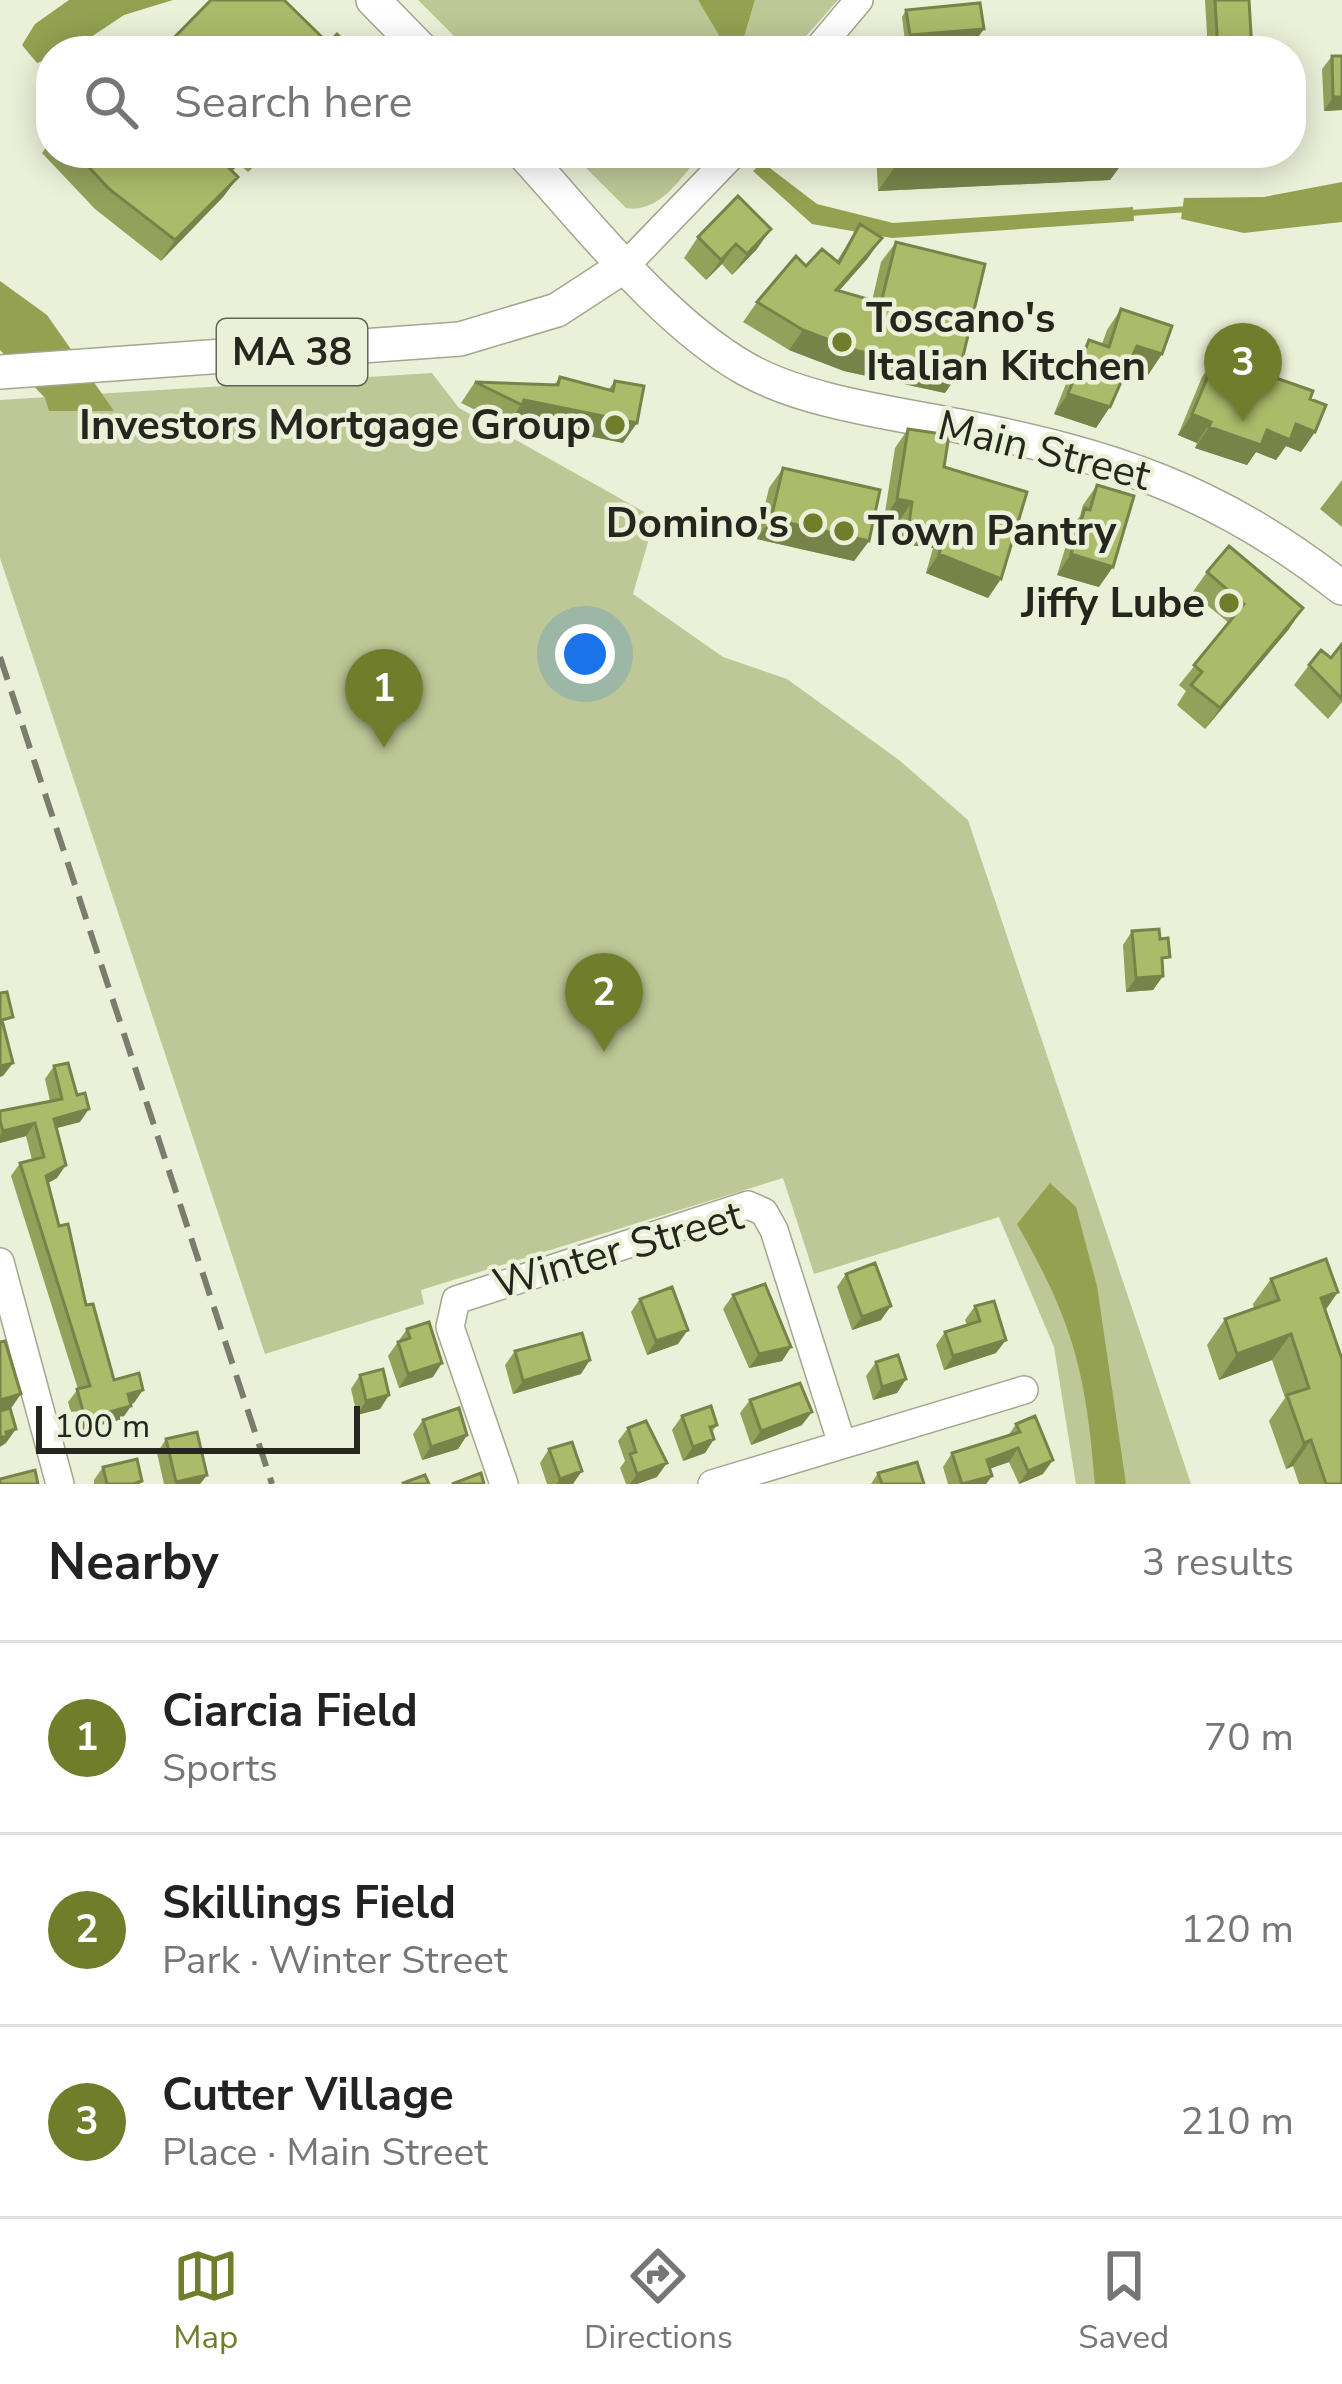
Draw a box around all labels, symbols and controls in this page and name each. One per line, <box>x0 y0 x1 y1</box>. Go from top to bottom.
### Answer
search box <box>36 36 1306 168</box>
icon: search <box>78 69 144 135</box>
text: Search here <box>174 72 413 133</box>
place label: Toscano's Italian Kitchen <box>866 290 1146 395</box>
road number: MA 38 <box>217 319 367 385</box>
pin: 3 <box>1204 323 1282 422</box>
marker: Toscano's Italian Kitchen <box>829 329 855 355</box>
place label: Investors Mortgage Group <box>79 397 591 454</box>
street label: Main Street <box>932 397 1157 505</box>
marker: Investors Mortgage Group <box>602 412 628 438</box>
place label: Domino's <box>606 495 789 552</box>
place label: Town Pantry <box>868 503 1117 560</box>
marker: Domino's <box>800 510 826 536</box>
marker: Town Pantry <box>831 518 857 544</box>
place label: Jiffy Lube <box>1020 575 1205 632</box>
marker: Jiffy Lube <box>1216 590 1242 616</box>
your location <box>555 624 615 684</box>
pin: 1 <box>345 649 423 748</box>
pin: 2 <box>565 953 643 1052</box>
street label: Winter Street <box>487 1187 750 1313</box>
scale bar <box>36 1400 360 1453</box>
text: 100 m <box>54 1404 150 1449</box>
text: Nearby <box>48 1527 219 1597</box>
text: 3 results <box>1142 1536 1294 1589</box>
text: Ciarcia Field <box>162 1681 418 1742</box>
text: 1 <box>75 1711 99 1764</box>
text: 70 m <box>1204 1711 1294 1764</box>
text: Sports <box>162 1742 278 1795</box>
text: Skillings Field <box>162 1873 456 1934</box>
text: 2 <box>75 1903 99 1956</box>
text: 120 m <box>1180 1903 1294 1956</box>
text: Park · Winter Street <box>162 1934 508 1987</box>
text: Cutter Village <box>162 2065 454 2126</box>
text: 3 <box>75 2095 99 2148</box>
text: 210 m <box>1180 2095 1294 2148</box>
text: Place · Main Street <box>162 2126 488 2179</box>
tab: Map <box>173 2243 239 2360</box>
tab: Directions <box>584 2243 733 2360</box>
tab: Saved <box>1078 2243 1169 2360</box>

